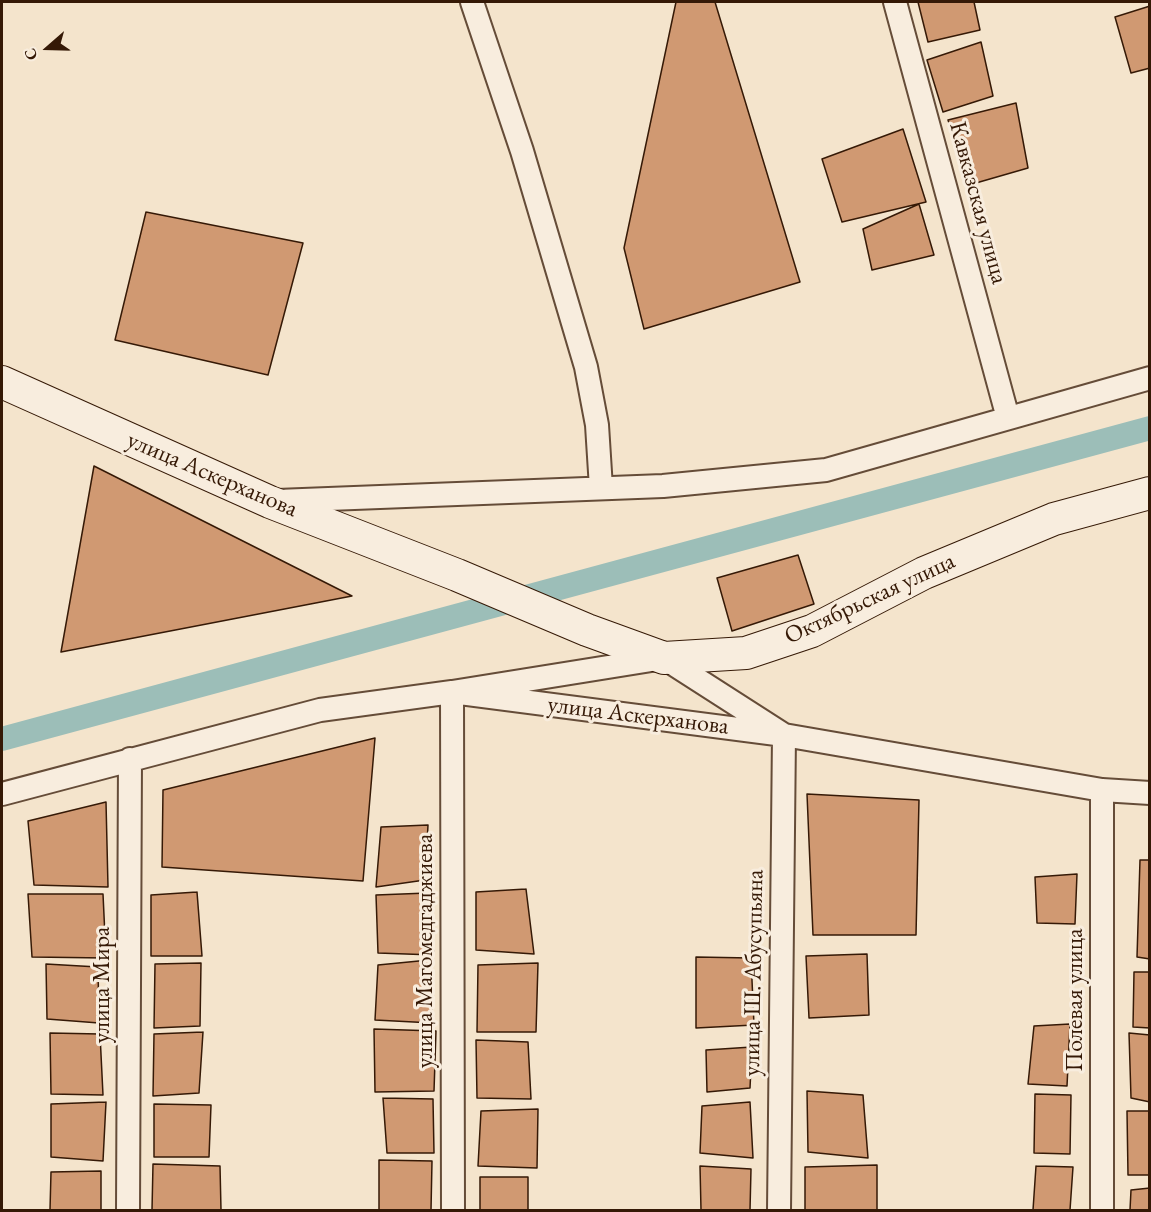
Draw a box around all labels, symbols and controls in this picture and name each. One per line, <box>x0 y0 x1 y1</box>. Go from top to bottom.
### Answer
north arrow <box>18 18 78 78</box>
text: С <box>19 45 42 63</box>
street label: Кавказская улица <box>942 119 1014 287</box>
street label: улица Аскерханова <box>122 426 302 524</box>
street label: Октябрьская улица <box>780 547 960 651</box>
street label: улица Аскерханова <box>546 691 730 741</box>
street label: улица Магомедгаджиева <box>411 834 439 1068</box>
street label: улица Ш. Абусупьяна <box>738 869 770 1077</box>
street label: улица Мира <box>88 927 116 1043</box>
street label: Полевая улица <box>1061 928 1089 1072</box>

